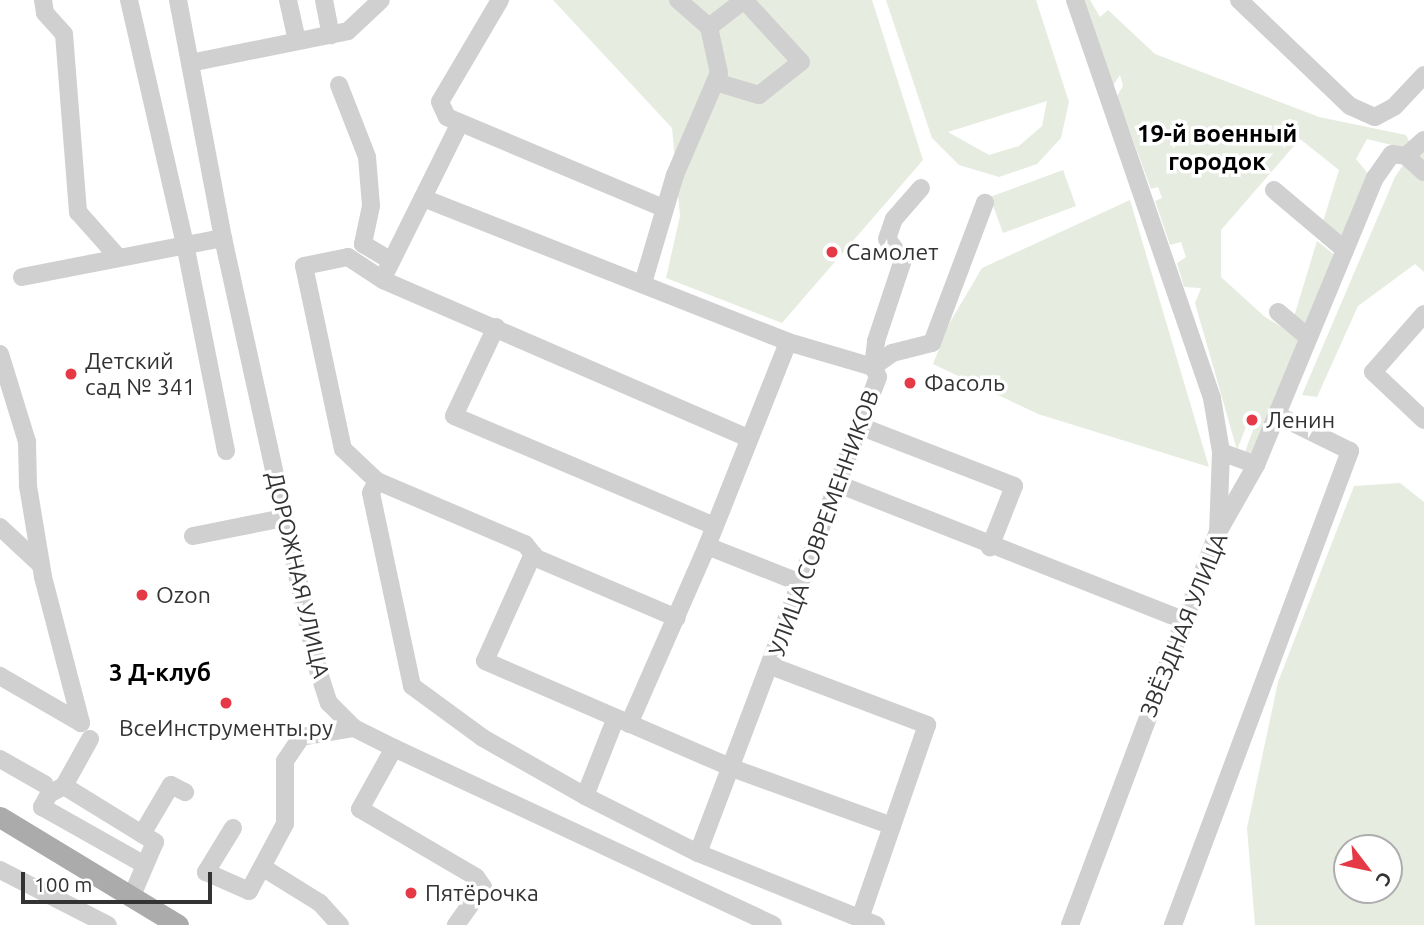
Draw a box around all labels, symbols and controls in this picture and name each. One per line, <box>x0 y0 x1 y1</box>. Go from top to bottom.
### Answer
district label: 19-й военный городок <box>1137 120 1297 176</box>
place label: Самолет <box>846 238 938 266</box>
marker: Самолет <box>824 244 840 260</box>
place label: Детский сад № 341 <box>85 347 196 401</box>
marker: Детский сад № 341 <box>63 366 79 382</box>
place label: Фасоль <box>924 369 1005 397</box>
marker: Фасоль <box>902 375 918 391</box>
street label: УЛИЦА СОВРЕМЕННИКОВ <box>763 386 885 660</box>
place label: Ленин <box>1266 406 1335 434</box>
marker: Ленин <box>1244 412 1260 428</box>
street label: ДОРОЖНАЯ УЛИЦА <box>261 469 335 681</box>
street label: ЗВЁЗДНАЯ УЛИЦА <box>1134 529 1234 721</box>
place label: Ozon <box>156 581 211 609</box>
marker: Ozon <box>134 587 150 603</box>
district label: 3 Д-клуб <box>109 659 211 687</box>
marker: ВсеИнструменты.ру <box>218 695 234 711</box>
place label: ВсеИнструменты.ру <box>119 714 333 742</box>
north arrow <box>1333 834 1403 904</box>
scale bar <box>24 858 215 902</box>
text: С <box>1372 868 1397 890</box>
text: 100 m <box>34 872 92 896</box>
place label: Пятёрочка <box>425 879 539 907</box>
marker: Пятёрочка <box>403 885 419 901</box>

